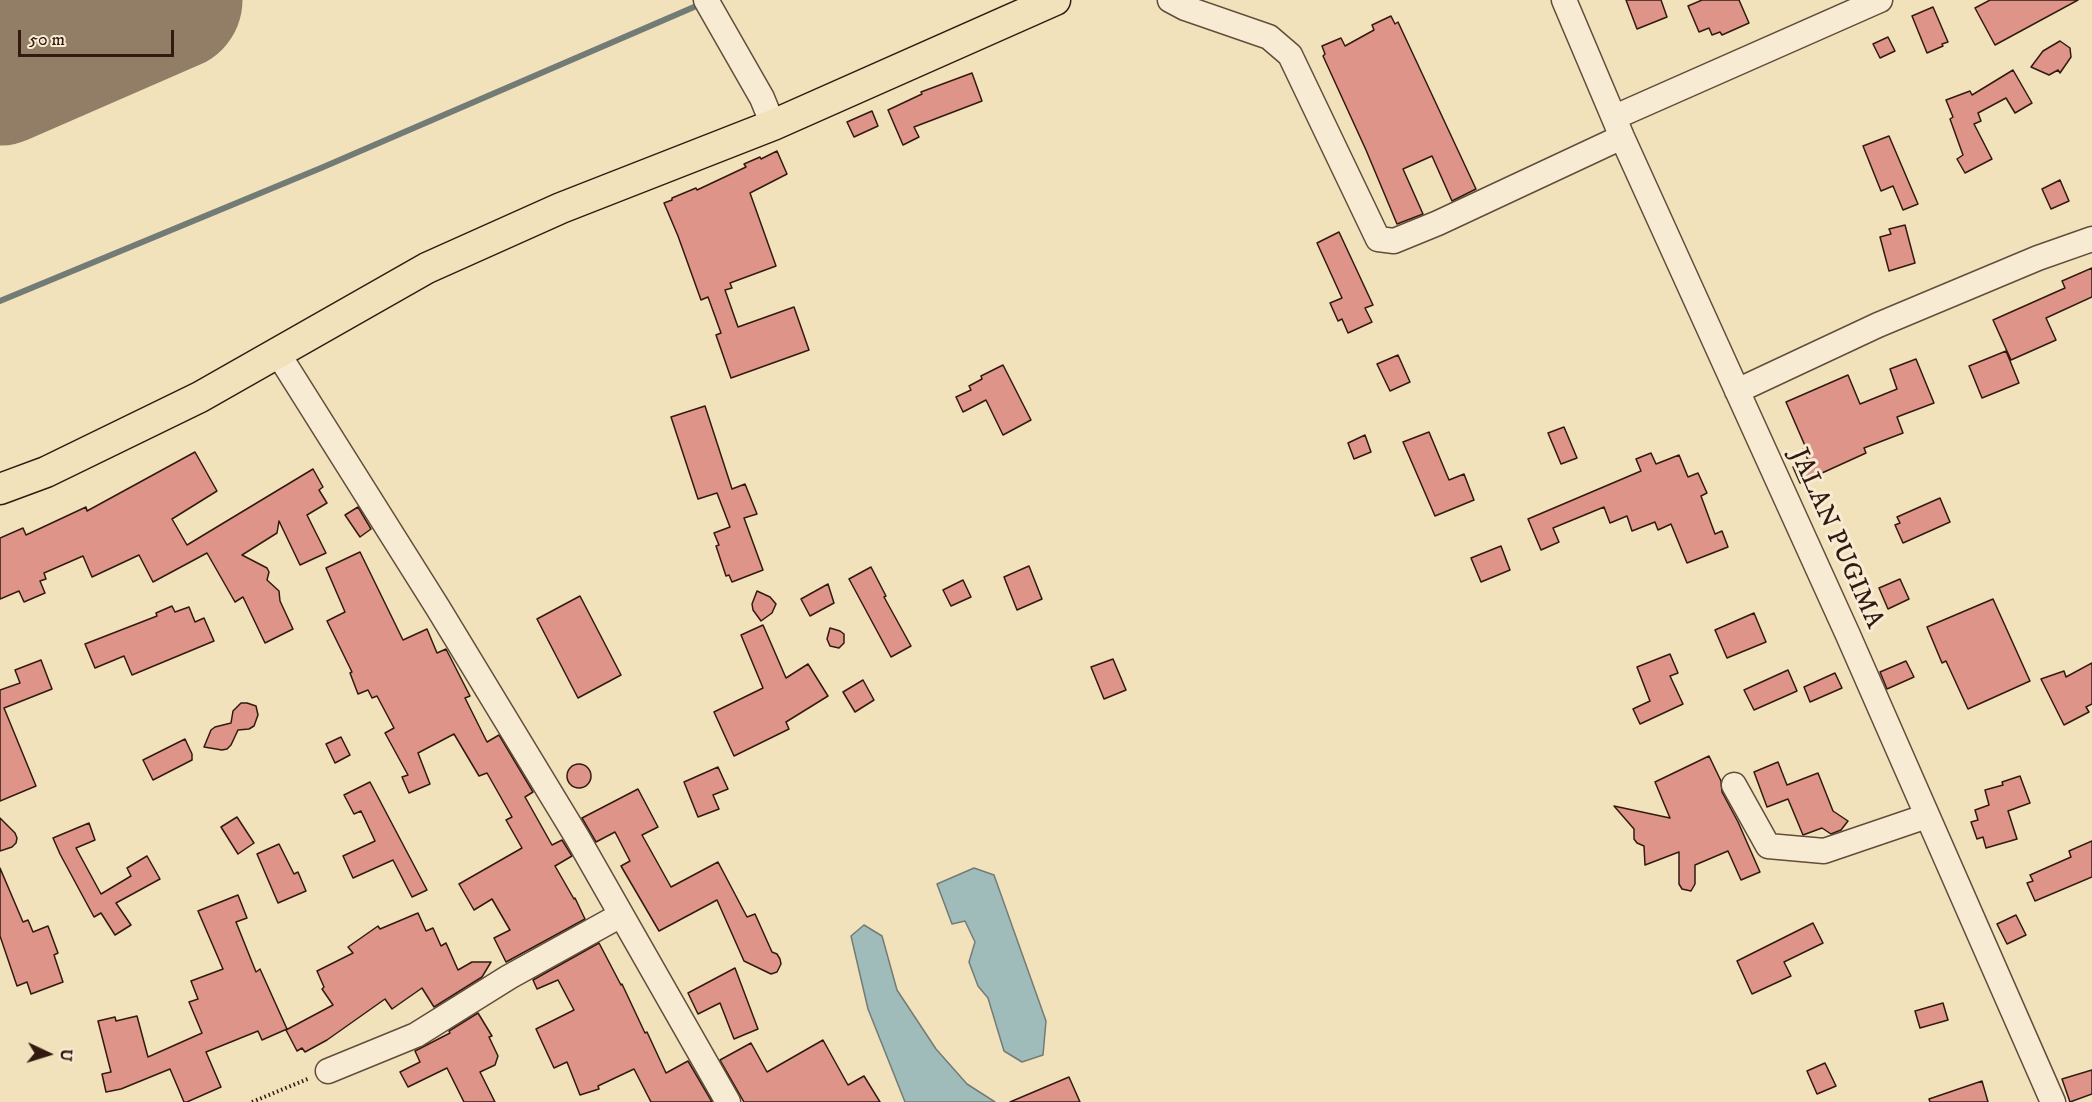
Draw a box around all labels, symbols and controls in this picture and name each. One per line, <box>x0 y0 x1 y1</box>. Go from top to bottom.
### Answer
scale bar <box>21 18 177 56</box>
text: 50 m <box>29 29 65 51</box>
street label: JALAN PUGIMA <box>1781 444 1889 634</box>
north arrow <box>18 1024 78 1084</box>
text: U <box>56 1048 76 1062</box>

